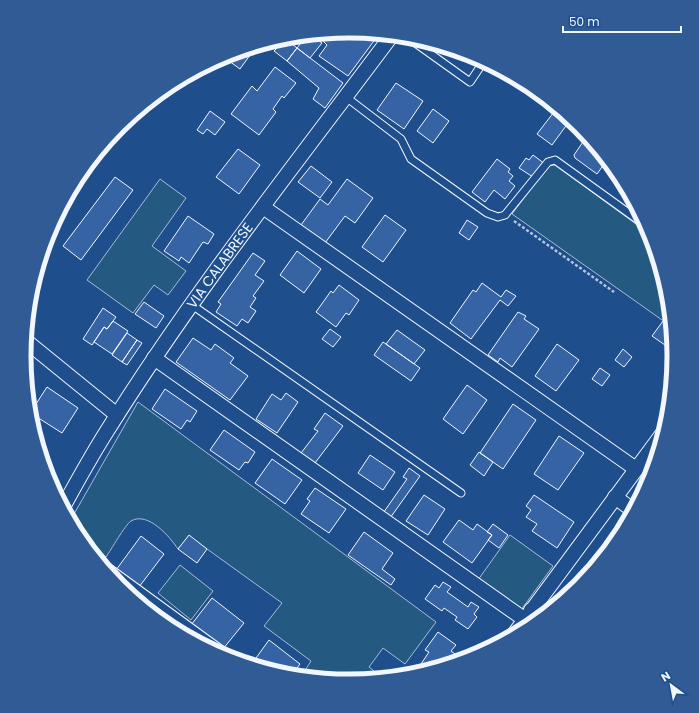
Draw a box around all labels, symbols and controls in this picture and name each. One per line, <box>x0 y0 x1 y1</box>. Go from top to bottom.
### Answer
scale bar <box>563 8 681 34</box>
text: 50 m <box>569 13 600 30</box>
street label: VIA CALABRESE <box>182 219 258 313</box>
north arrow <box>651 665 691 705</box>
text: N <box>658 668 673 685</box>

